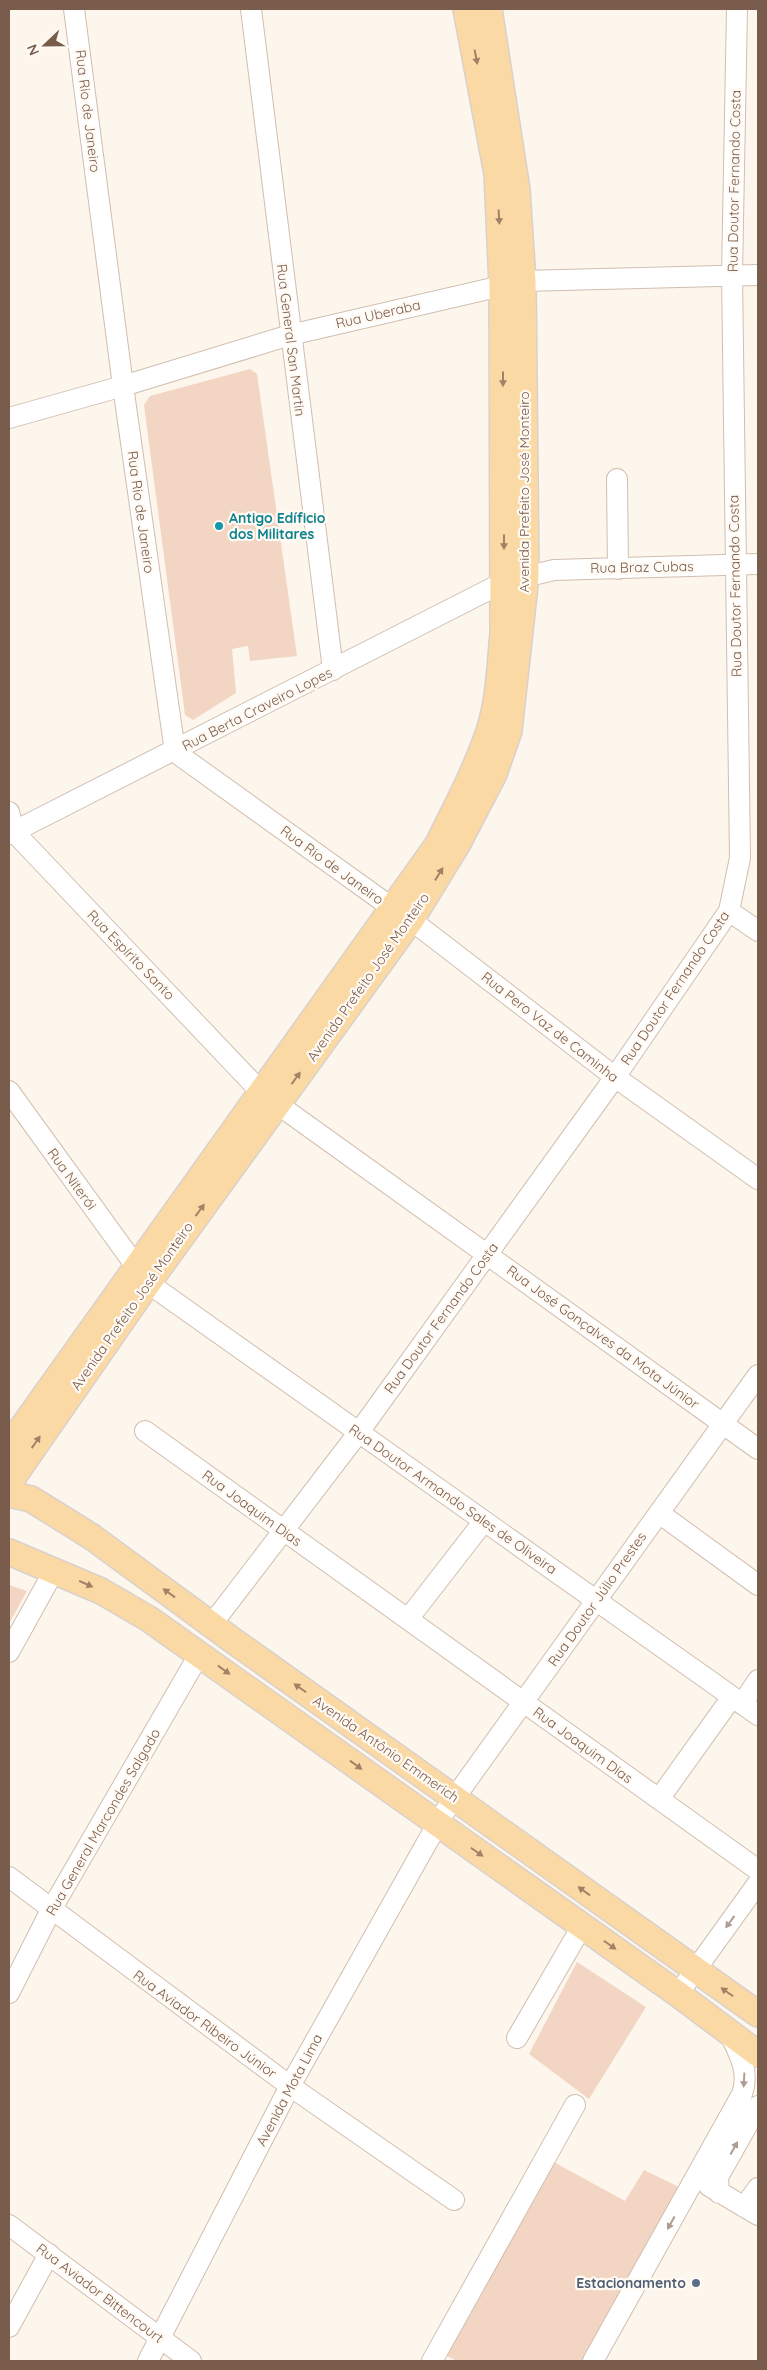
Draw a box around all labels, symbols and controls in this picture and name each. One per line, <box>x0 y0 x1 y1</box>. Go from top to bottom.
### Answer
north arrow <box>20 20 70 70</box>
text: N <box>23 42 43 58</box>
street label: Rua Rio de Janeiro <box>72 49 104 173</box>
one-way arrow <box>472 49 480 64</box>
street label: Rua Doutor Fernando Costa <box>723 90 745 272</box>
one-way arrow <box>496 209 504 225</box>
street label: Rua General San Martin <box>273 263 309 417</box>
street label: Rua Uberaba <box>334 295 422 333</box>
one-way arrow <box>499 372 507 388</box>
street label: Avenida Prefeito José Monteiro <box>515 391 533 593</box>
street label: Rua Rio de Janeiro <box>123 450 159 574</box>
street label: Rua Doutor Fernando Costa <box>724 495 746 677</box>
place label: Antigo Edíficio dos Militares <box>229 509 326 543</box>
marker: Antigo Edíficio dos Militares <box>213 520 225 532</box>
one-way arrow <box>500 534 508 550</box>
street label: Rua Braz Cubas <box>590 557 694 577</box>
street label: Rua Berta Craveiro Lopes <box>179 663 335 755</box>
street label: Rua Rio de Janeiro <box>277 821 387 909</box>
one-way arrow <box>435 867 444 880</box>
street label: Avenida Prefeito José Monteiro <box>303 889 433 1065</box>
street label: Rua Espírito Santo <box>83 906 179 1004</box>
street label: Rua Doutor Fernando Costa <box>617 907 733 1069</box>
street label: Rua Pero Vaz de Caminha <box>478 968 622 1086</box>
one-way arrow <box>290 1072 301 1085</box>
street label: Rua Niterói <box>44 1145 100 1213</box>
one-way arrow <box>195 1203 205 1217</box>
street label: Avenida Prefeito José Monteiro <box>67 1218 197 1394</box>
street label: Rua Doutor Fernando Costa <box>380 1239 502 1397</box>
street label: Rua José Gonçalves da Mota Júnior <box>503 1261 703 1413</box>
street label: Rua Doutor Armando Sales de Oliveira <box>346 1420 560 1578</box>
one-way arrow <box>31 1436 41 1449</box>
street label: Rua Joaquim Dias <box>199 1466 305 1550</box>
street label: Rua Doutor Júlio Prestes <box>544 1528 650 1670</box>
one-way arrow <box>79 1580 93 1588</box>
one-way arrow <box>162 1588 176 1598</box>
one-way arrow <box>217 1665 231 1675</box>
one-way arrow <box>293 1683 307 1693</box>
street label: Avenida Antônio Emmerich <box>309 1692 463 1806</box>
street label: Rua Joaquim Dias <box>530 1703 636 1787</box>
street label: Rua General Marcondes Salgado <box>42 1725 164 1919</box>
one-way arrow <box>349 1760 362 1770</box>
one-way arrow <box>470 1847 484 1857</box>
one-way arrow <box>578 1886 591 1896</box>
one-way arrow <box>725 1915 735 1929</box>
one-way arrow <box>603 1940 616 1951</box>
street label: Rua Aviador Ribeiro Júnior <box>130 1966 281 2083</box>
one-way arrow <box>720 1987 734 1997</box>
street label: Avenida Mota Lima <box>252 2031 326 2149</box>
one-way arrow <box>740 2072 748 2088</box>
one-way arrow <box>730 2141 738 2156</box>
one-way arrow <box>667 2216 675 2231</box>
street label: Rua Aviador Bittencourt <box>33 2239 167 2347</box>
place label: Estacionamento <box>576 2274 686 2292</box>
marker: Estacionamento <box>690 2277 702 2289</box>

